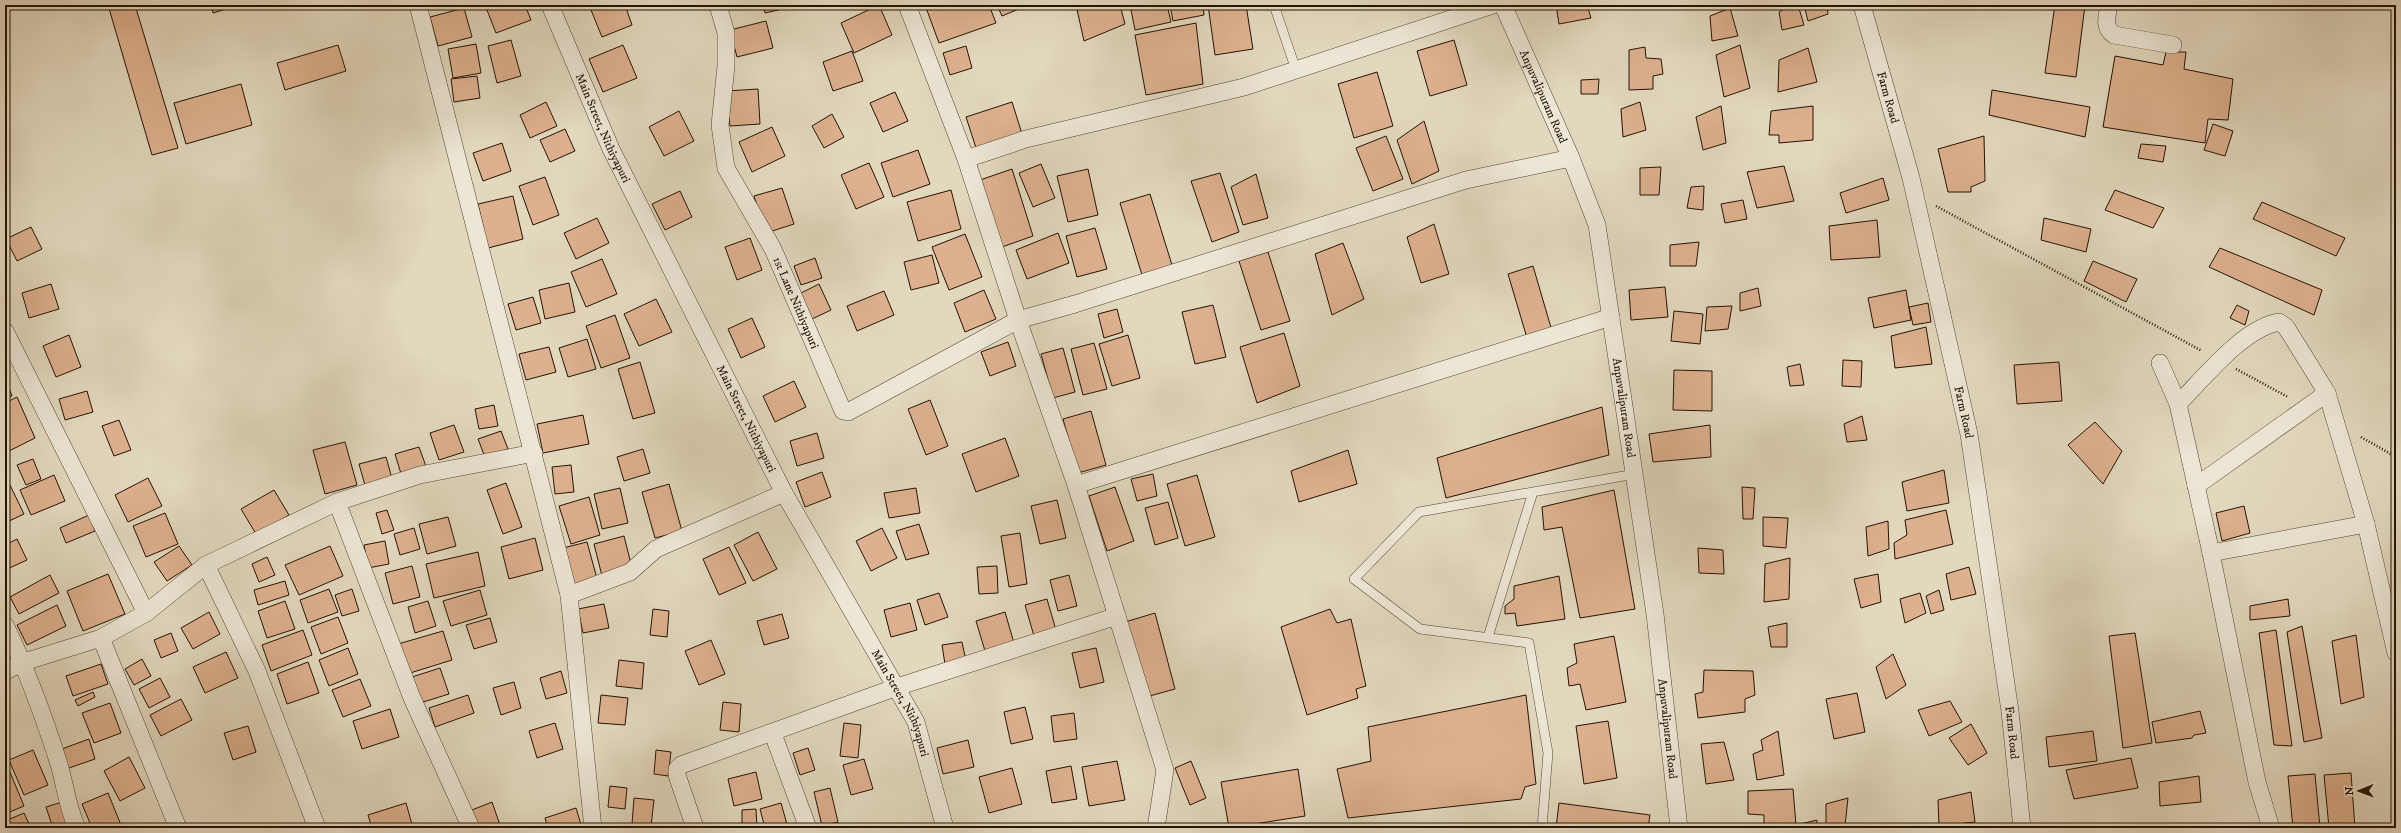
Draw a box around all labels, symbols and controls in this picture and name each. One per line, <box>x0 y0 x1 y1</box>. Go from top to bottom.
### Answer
street label: Anpuvalipuram Road <box>1516 47 1571 145</box>
street label: Farm Road <box>1874 70 1903 125</box>
street label: Main Street, Nithiyapuri <box>572 71 634 185</box>
street label: 1st Lane Nithiyapuri <box>770 255 823 351</box>
street label: Anpuvalipuram Road <box>1609 357 1639 459</box>
street label: Main Street, Nithiyapuri <box>713 362 780 475</box>
street label: Farm Road <box>1951 385 1977 439</box>
street label: Main Street, Nithiyapuri <box>868 646 933 758</box>
street label: Anpuvalipuram Road <box>1655 678 1681 780</box>
street label: Farm Road <box>2002 705 2022 760</box>
north arrow <box>2339 771 2379 811</box>
text: N <box>2343 787 2357 796</box>

